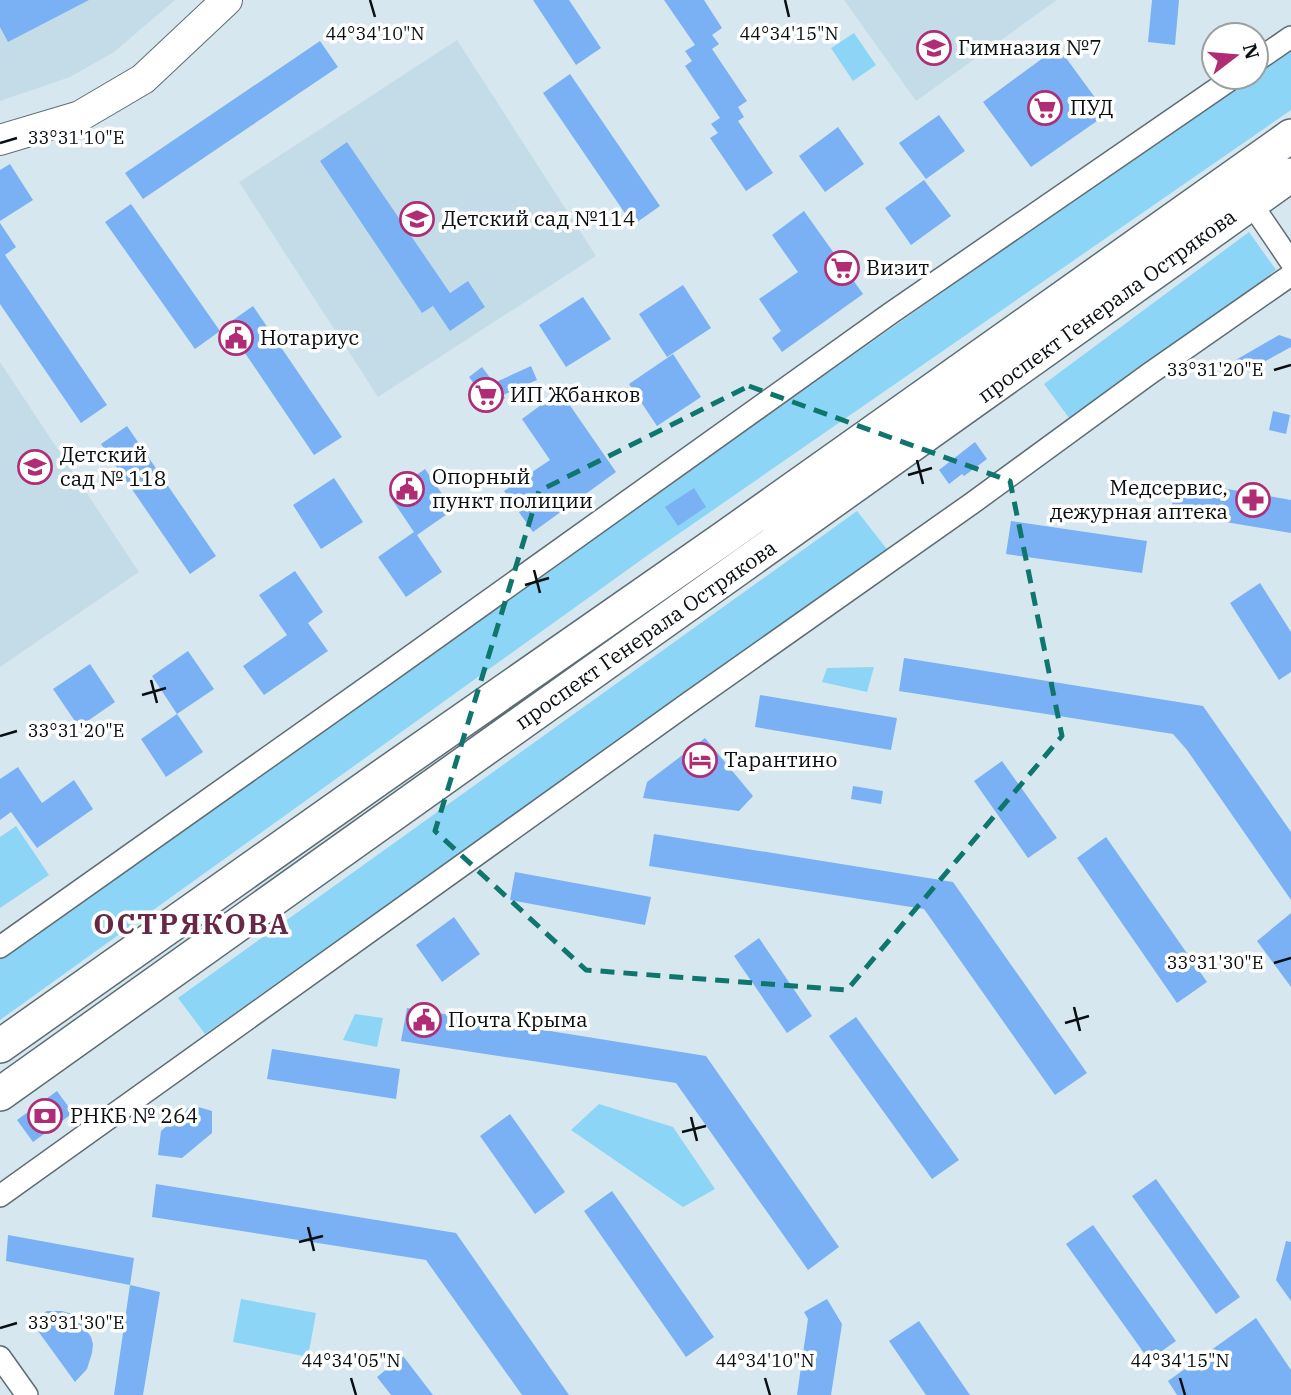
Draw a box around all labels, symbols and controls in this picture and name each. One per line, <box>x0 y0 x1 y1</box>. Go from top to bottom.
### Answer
north arrow <box>1200 21 1270 91</box>
text: 44°34'10"N <box>326 22 425 45</box>
text: 44°34'15"N <box>740 22 839 45</box>
school or university icon: Гимназия №7 <box>915 29 953 67</box>
place label: Гимназия №7 <box>958 33 1102 61</box>
text: N <box>1238 41 1265 62</box>
supermarket icon: ПУД <box>1026 89 1064 127</box>
place label: ПУД <box>1070 93 1113 121</box>
text: 33°31'10"E <box>28 126 124 149</box>
school or university icon: Детский сад №114 <box>398 200 436 238</box>
street label: проспект Генерала Острякова <box>972 202 1241 409</box>
place label: Детский сад №114 <box>442 204 635 232</box>
supermarket icon: Визит <box>823 249 861 287</box>
place label: Визит <box>866 253 929 281</box>
public building icon: Нотариус <box>217 319 255 357</box>
place label: Нотариус <box>260 323 359 351</box>
text: 33°31'20"E <box>1167 358 1263 381</box>
supermarket icon: ИП Жбанков <box>467 376 505 414</box>
place label: ИП Жбанков <box>510 380 641 408</box>
place label: Детский сад № 118 <box>60 440 166 492</box>
school or university icon: Детский сад № 118 <box>16 448 54 486</box>
place label: Опорный пункт полиции <box>432 462 593 514</box>
public building icon: Опорный пункт полиции <box>388 470 426 508</box>
place label: Медсервис, дежурная аптека <box>1050 473 1228 525</box>
pharmacy icon: Медсервис, дежурная аптека <box>1234 481 1272 519</box>
street label: проспект Генерала Острякова <box>509 533 782 735</box>
text: 33°31'20"E <box>28 719 124 742</box>
hotel icon: Тарантино <box>681 741 719 779</box>
place label: Тарантино <box>724 745 837 773</box>
district label: ОСТРЯКОВА <box>93 905 291 942</box>
text: 33°31'30"E <box>1167 951 1263 974</box>
public building icon: Почта Крыма <box>405 1001 443 1039</box>
place label: Почта Крыма <box>448 1005 588 1033</box>
bank icon: РНКБ № 264 <box>26 1097 64 1135</box>
place label: РНКБ № 264 <box>70 1101 198 1129</box>
text: 33°31'30"E <box>28 1311 124 1334</box>
text: 44°34'05"N <box>302 1349 401 1372</box>
text: 44°34'10"N <box>716 1349 815 1372</box>
text: 44°34'15"N <box>1131 1349 1230 1372</box>

